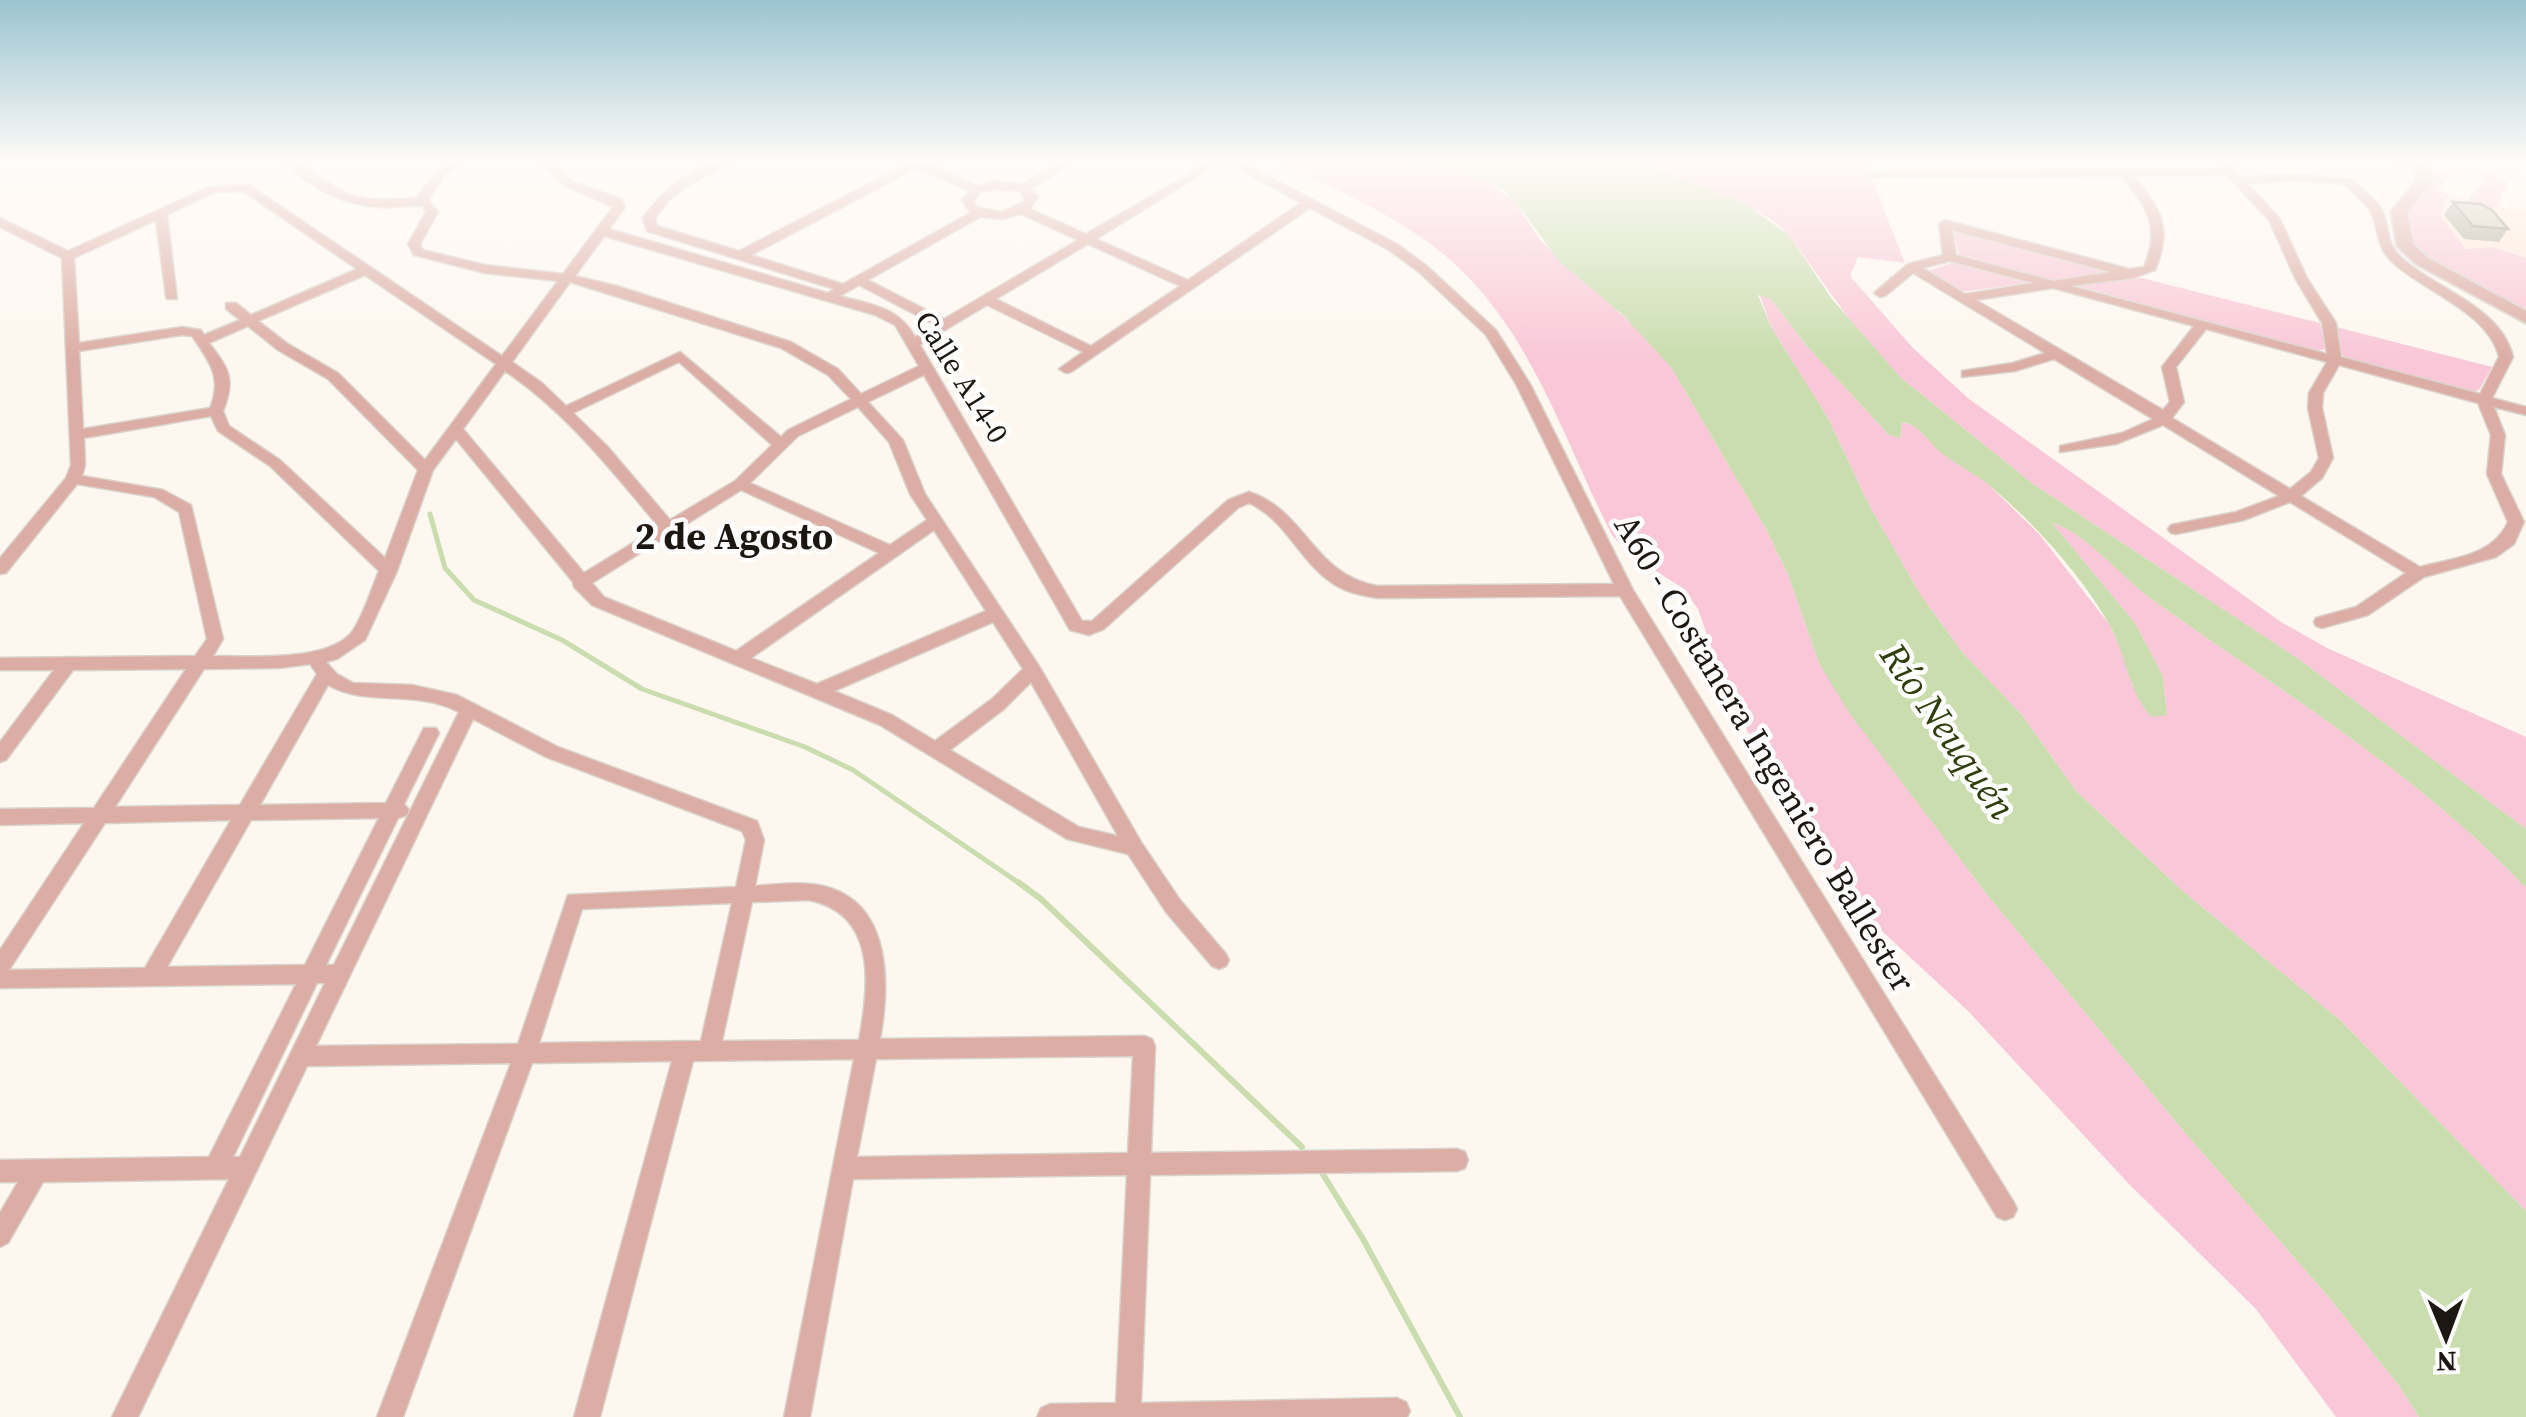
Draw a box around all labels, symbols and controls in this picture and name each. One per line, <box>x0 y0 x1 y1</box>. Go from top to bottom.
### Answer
street label: Calle A14-0 <box>905 303 1019 451</box>
street label: A60 - Costanera Ingeniero Ballester <box>1603 505 1927 1001</box>
district label: 2 de Agosto <box>635 510 833 562</box>
water label: Río Neuquén <box>1868 632 2028 830</box>
north arrow <box>2396 1287 2496 1387</box>
text: N <box>2436 1343 2457 1381</box>

